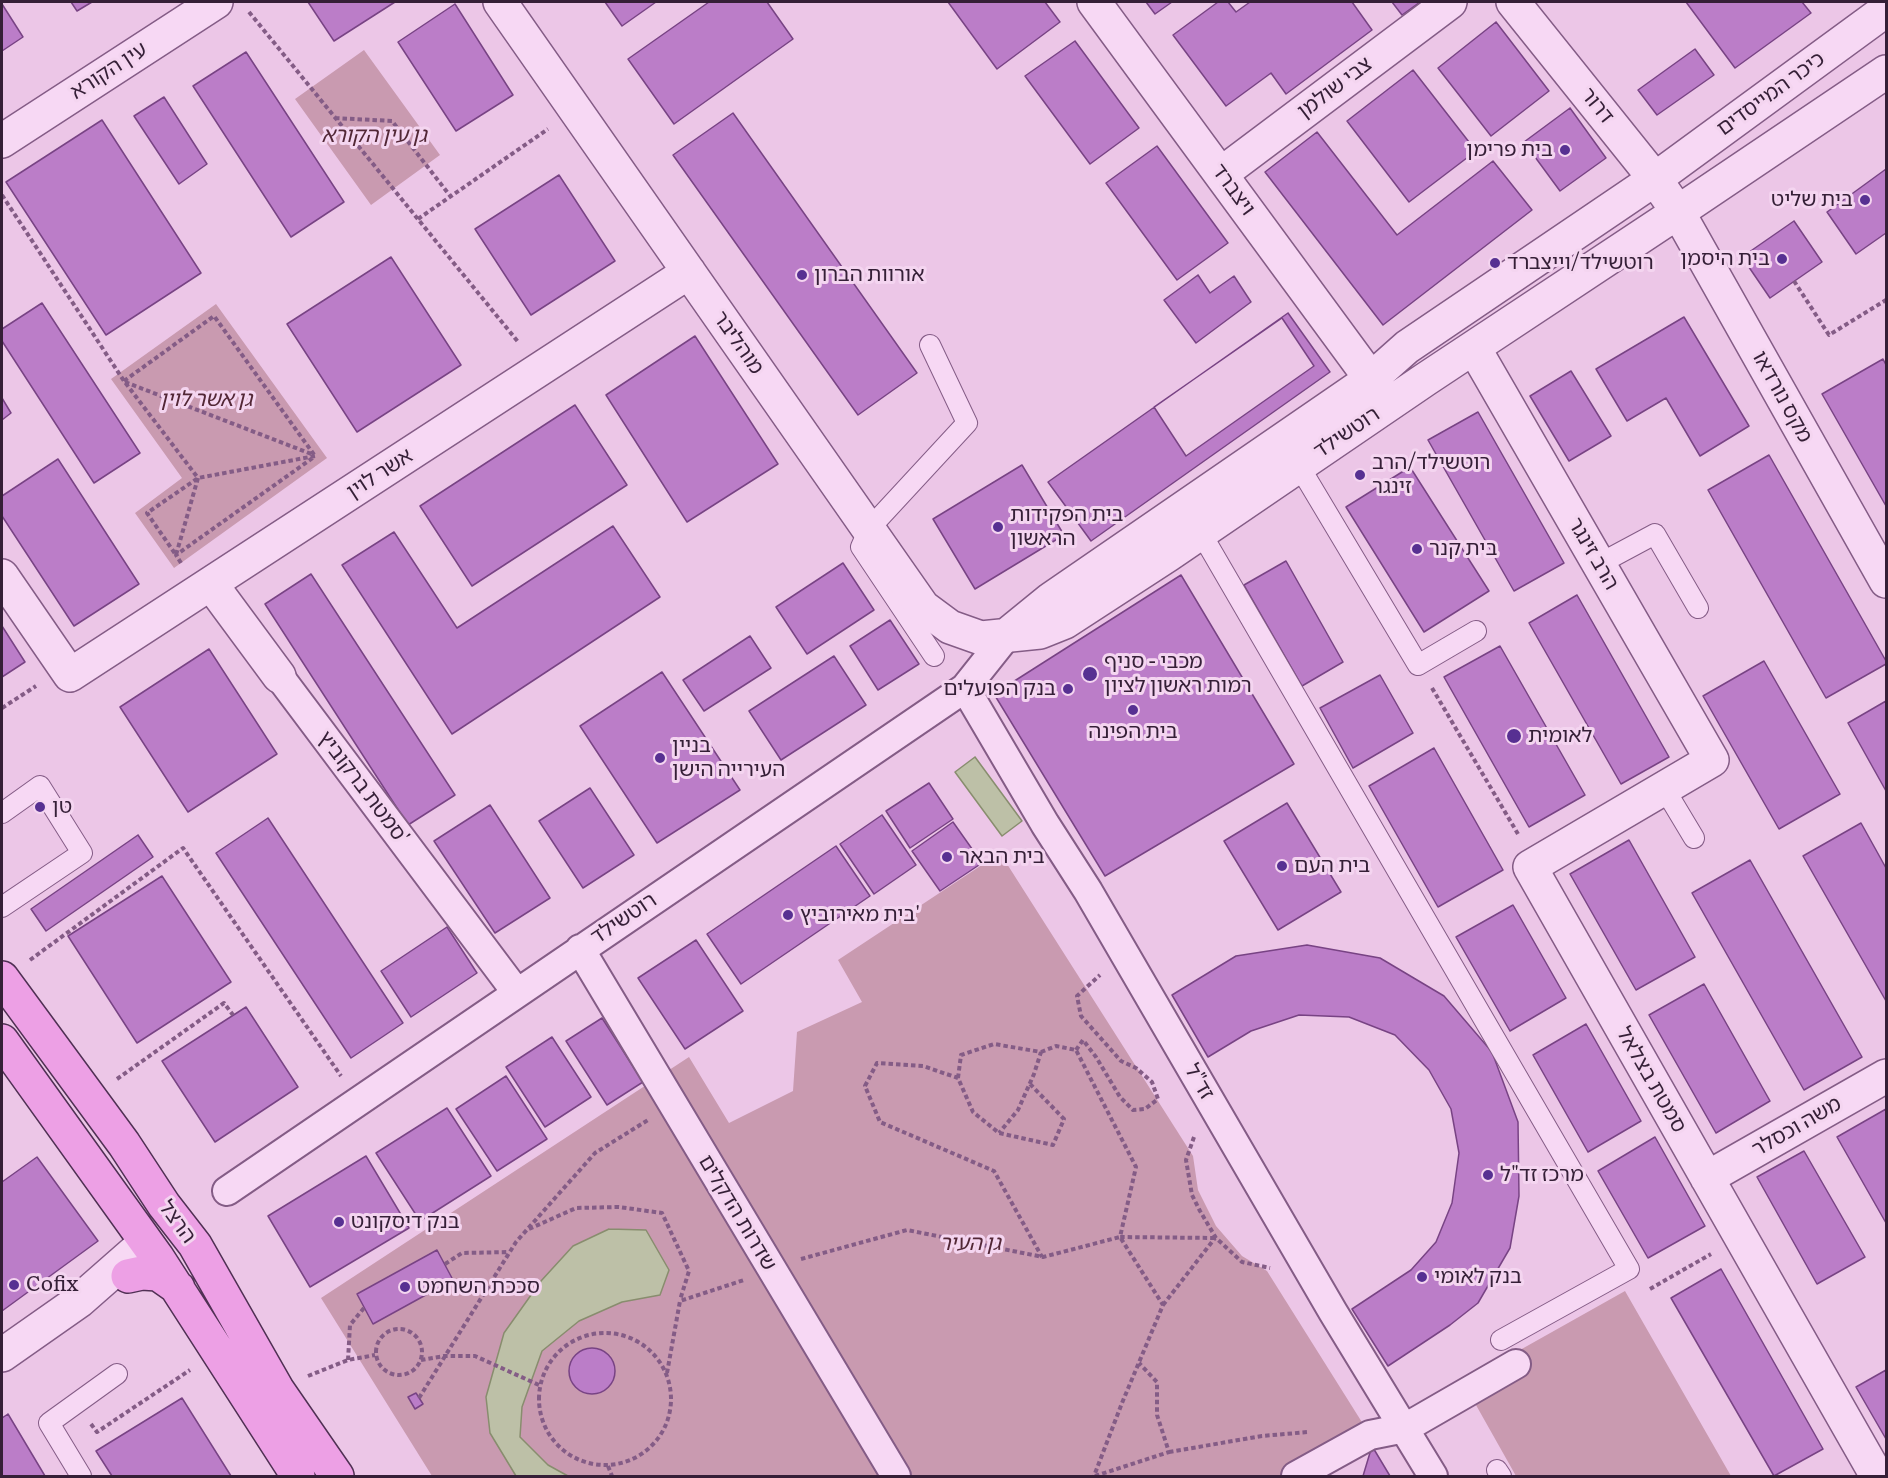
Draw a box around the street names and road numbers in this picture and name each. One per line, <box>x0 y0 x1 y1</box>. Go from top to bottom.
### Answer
street label: עין הקורא <box>66 37 152 105</box>
street label: כיכר המייסדים <box>1712 47 1830 141</box>
street label: צבי שולמן <box>1293 52 1377 124</box>
street label: דרור <box>1575 83 1619 129</box>
street label: ויצברד <box>1206 159 1260 221</box>
street label: מוהליבר <box>707 306 769 380</box>
street label: מקס נורדאו <box>1747 347 1817 447</box>
street label: רוטשילד <box>1309 402 1385 464</box>
street label: אשר לוין <box>342 443 418 505</box>
street label: הרב זינגר <box>1562 513 1624 595</box>
street label: סמטת ברקוביץ' <box>312 726 414 850</box>
street label: רוטשילד <box>586 888 662 950</box>
street label: סמטת בצלאל <box>1611 1023 1691 1137</box>
street label: זד"ל <box>1179 1060 1219 1104</box>
street label: משה וכסלר <box>1748 1091 1846 1163</box>
street label: שדרות הדקלים <box>693 1151 781 1275</box>
street label: הרצל <box>153 1196 201 1248</box>

